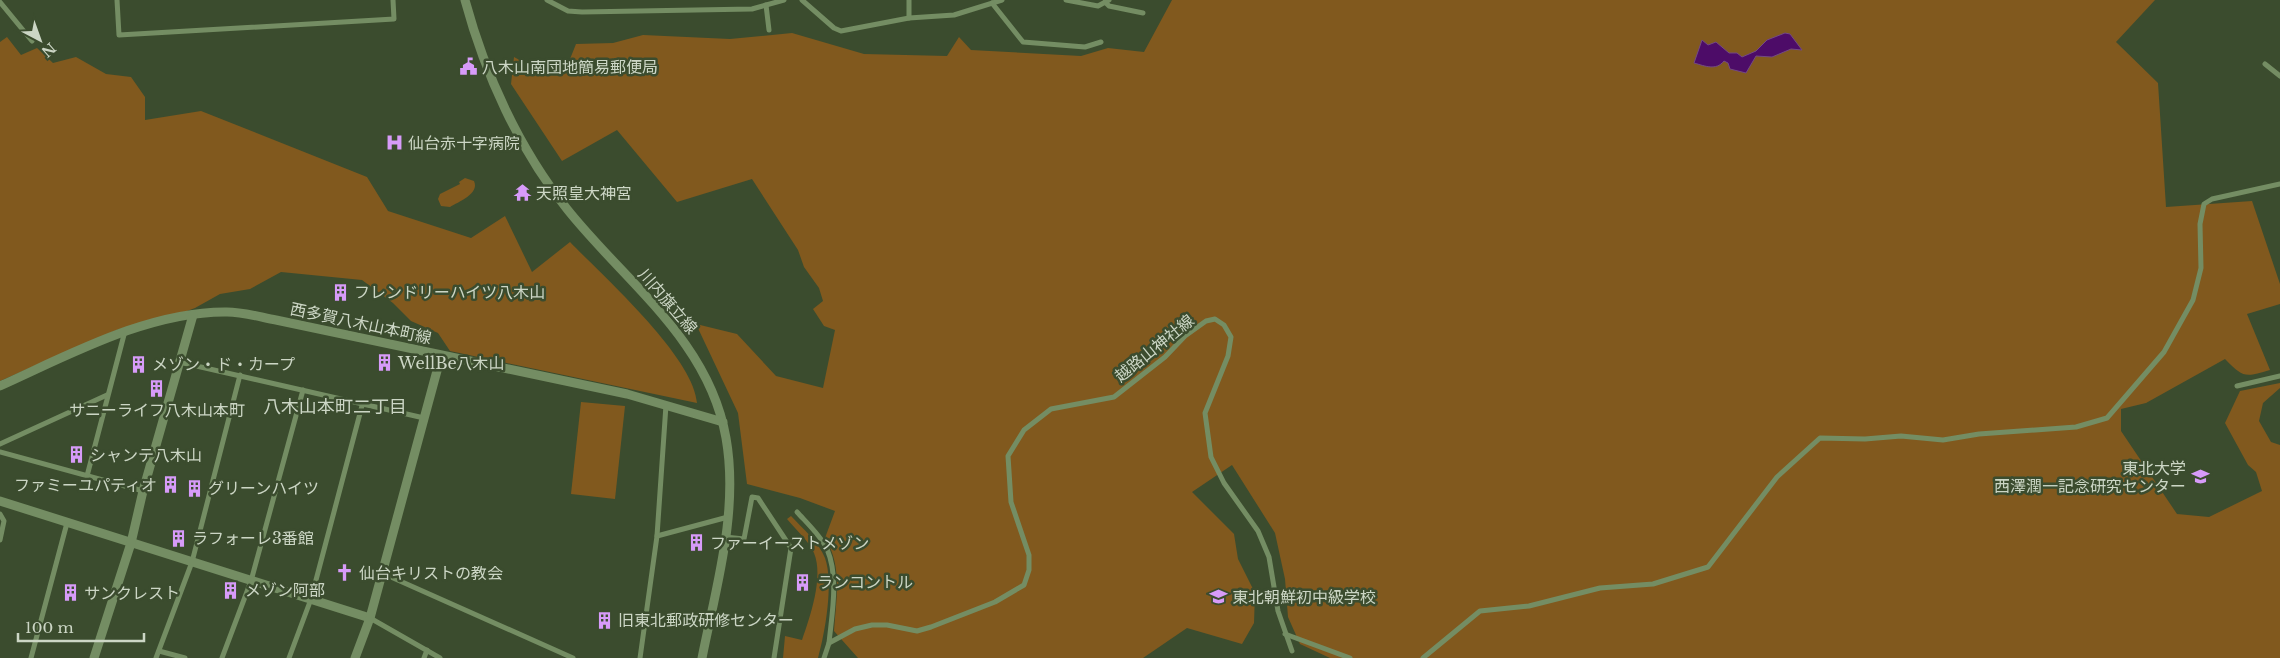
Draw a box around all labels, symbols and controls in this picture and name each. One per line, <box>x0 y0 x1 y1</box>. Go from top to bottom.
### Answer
north arrow <box>15 15 65 65</box>
text: N <box>38 39 59 61</box>
public building icon: 八木山南団地簡易郵便局 <box>458 57 478 77</box>
place label: 八木山南団地簡易郵便局 <box>482 57 658 77</box>
hospital icon: 仙台赤十字病院 <box>384 133 404 153</box>
place label: 仙台赤十字病院 <box>408 133 520 153</box>
temple icon: 天照皇大神宮 <box>512 183 532 203</box>
place label: 天照皇大神宮 <box>536 183 632 203</box>
street label: 川内旗立線 <box>634 264 702 338</box>
building icon: フレンドリーハイツ八木山 <box>330 282 350 302</box>
place label: フレンドリーハイツ八木山 <box>354 282 545 302</box>
street label: 西多賀八木山本町線 <box>288 298 434 348</box>
street label: 越路山神社線 <box>1110 310 1198 386</box>
building icon: WellBe八木山 <box>374 353 394 373</box>
place label: WellBe八木山 <box>397 353 505 373</box>
building icon: メゾン・ド・カープ <box>128 354 148 374</box>
place label: メゾン・ド・カープ <box>152 354 295 374</box>
building icon: サニーライフ八木山本町 <box>147 379 167 399</box>
district label: 八木山本町二丁目 <box>263 396 407 418</box>
place label: サニーライフ八木山本町 <box>69 400 245 420</box>
building icon: シャンテ八木山 <box>66 445 86 465</box>
place label: シャンテ八木山 <box>90 445 202 465</box>
place label: 東北大学 西澤潤一記念研究センター <box>1994 458 2186 496</box>
school or university icon: 東北大学 西澤潤一記念研究センター <box>2190 467 2210 487</box>
place label: ファミーユパティオ <box>14 475 157 495</box>
building icon: ファミーユパティオ <box>161 475 181 495</box>
building icon: グリーンハイツ <box>184 478 204 498</box>
place label: グリーンハイツ <box>208 478 319 498</box>
building icon: ラフォーレ3番館 <box>168 528 188 548</box>
place label: ラフォーレ3番館 <box>192 528 314 548</box>
building icon: ファーイーストメゾン <box>686 533 706 553</box>
place label: ファーイーストメゾン <box>710 533 869 553</box>
church icon: 仙台キリストの教会 <box>335 563 355 583</box>
place label: 仙台キリストの教会 <box>359 563 503 583</box>
building icon: ランコントル <box>793 572 813 592</box>
place label: ランコントル <box>817 572 913 592</box>
building icon: メゾン阿部 <box>221 580 241 600</box>
place label: メゾン阿部 <box>245 580 325 600</box>
building icon: サンクレスト <box>60 583 80 603</box>
place label: サンクレスト <box>84 583 180 603</box>
school or university icon: 東北朝鮮初中級学校 <box>1208 587 1228 607</box>
place label: 東北朝鮮初中級学校 <box>1232 587 1376 607</box>
scale bar <box>18 610 144 642</box>
building icon: 旧東北郵政研修センター <box>594 610 614 630</box>
place label: 旧東北郵政研修センター <box>618 610 794 630</box>
text: 100 m <box>25 618 74 637</box>

